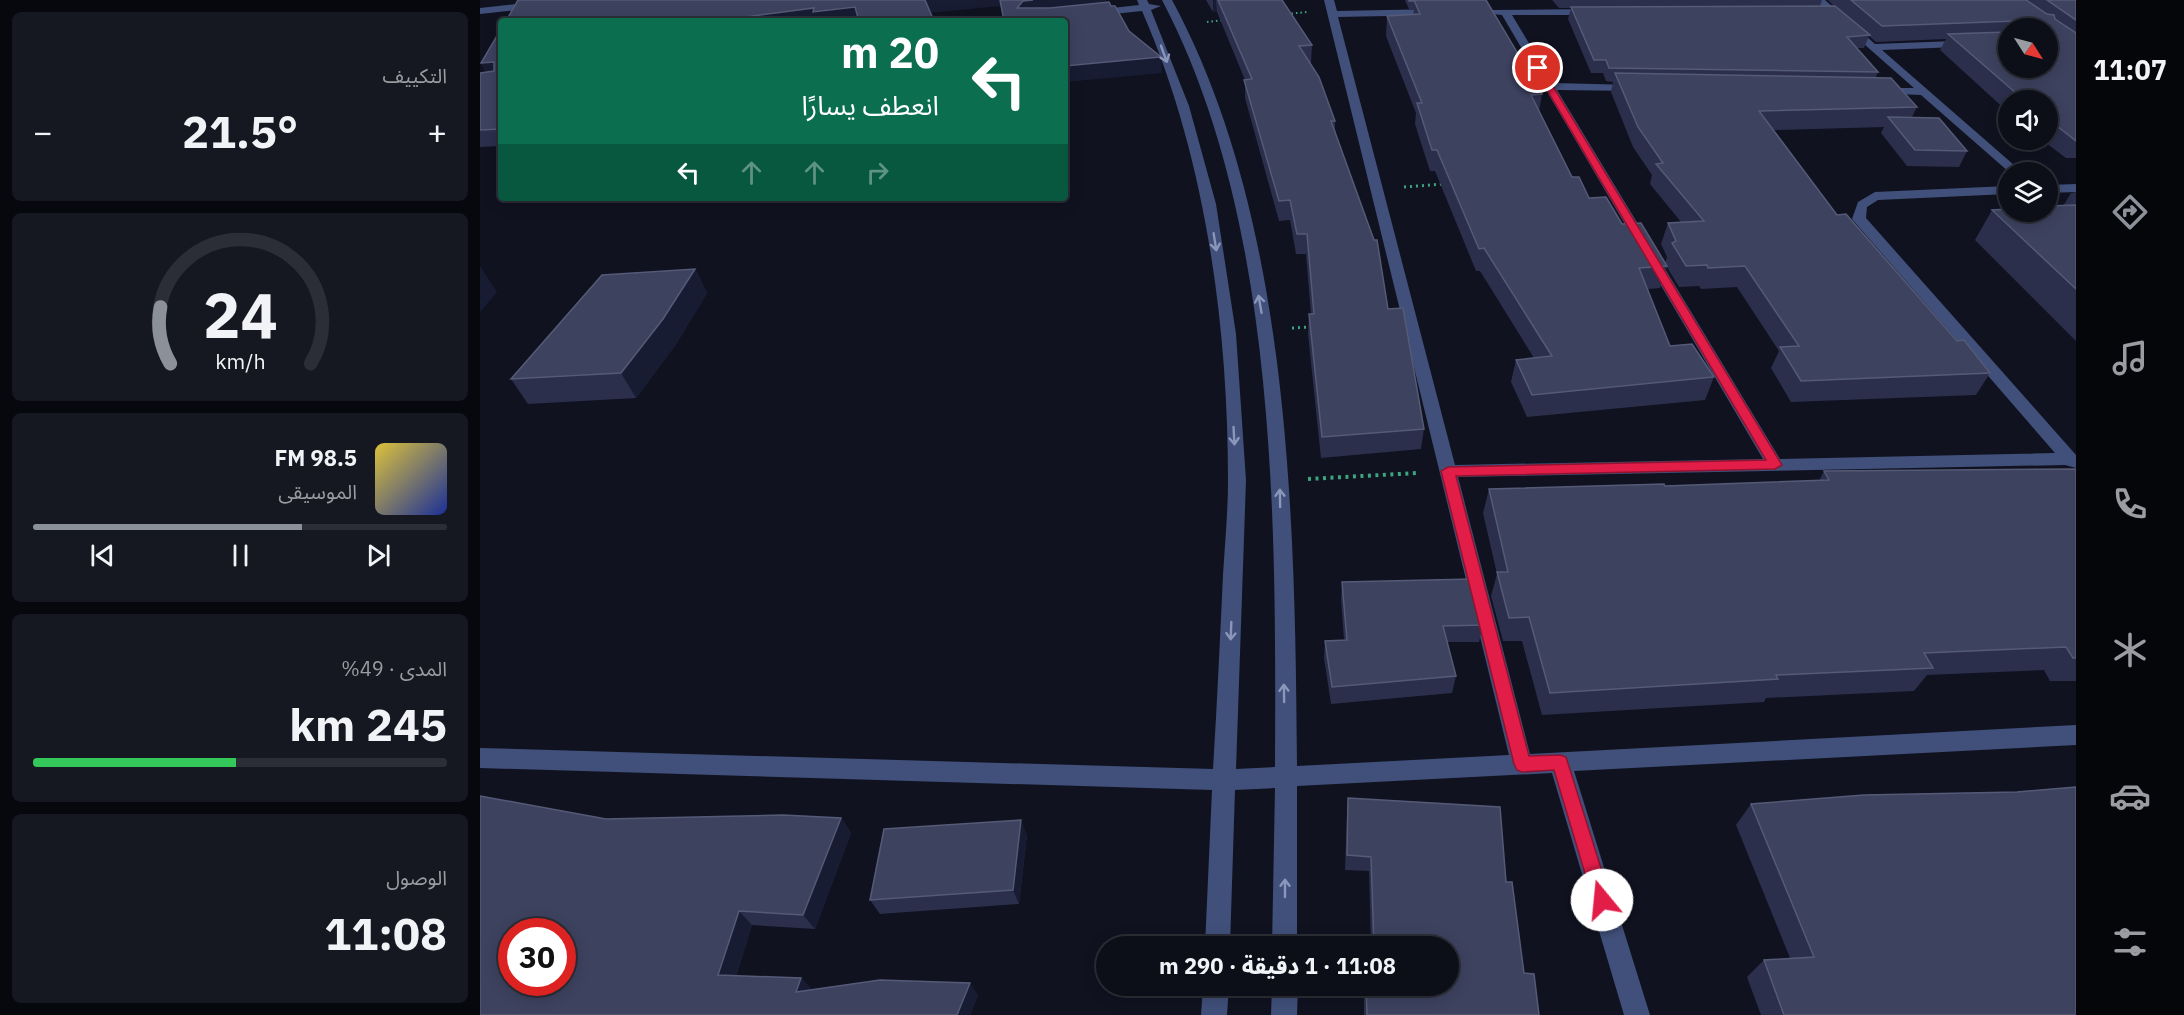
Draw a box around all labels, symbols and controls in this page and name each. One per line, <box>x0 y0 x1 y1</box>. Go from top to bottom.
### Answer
north arrow <box>1998 18 2058 78</box>
map controls <box>1998 18 2058 222</box>
text: 20 m <box>841 25 939 80</box>
icon: left <box>960 42 1038 120</box>
pin <box>1512 42 1563 93</box>
one-way arrow <box>1160 44 1171 63</box>
icon: arrive <box>1521 51 1554 84</box>
text: 11:07 <box>2093 52 2167 87</box>
text: التكييف <box>383 62 447 89</box>
text: انعطف يسارًا <box>802 87 939 122</box>
button: sound <box>1998 90 2058 150</box>
text: 21.5° <box>182 102 298 160</box>
text: − <box>33 110 53 153</box>
text: + <box>427 110 447 153</box>
icon: left <box>672 156 705 189</box>
icon: ahead <box>735 156 768 189</box>
icon: ahead <box>798 156 831 189</box>
icon: right <box>861 156 894 189</box>
button: layers <box>1998 162 2058 222</box>
icon: directions <box>2109 191 2151 233</box>
one-way arrow <box>1209 232 1220 251</box>
text: 24 <box>203 274 277 355</box>
one-way arrow <box>1254 295 1265 315</box>
icon: music <box>2109 337 2151 379</box>
text: km/h <box>215 347 265 375</box>
one-way arrow <box>1229 425 1240 445</box>
text: 98.5 FM <box>274 443 357 472</box>
text: الموسيقى <box>278 478 357 505</box>
icon: phone <box>2109 483 2151 525</box>
one-way arrow <box>1275 489 1286 509</box>
icon: previous <box>86 539 119 572</box>
icon: pause <box>224 539 257 572</box>
icon: next <box>362 539 395 572</box>
one-way arrow <box>1226 620 1237 640</box>
icon: climate <box>2109 629 2151 671</box>
text: المدى · 49% <box>341 655 447 682</box>
one-way arrow <box>1279 684 1290 704</box>
text: 245 km <box>289 695 447 753</box>
icon: car <box>2109 775 2151 817</box>
text: الوصول <box>386 864 447 891</box>
position arrow <box>1570 868 1634 932</box>
one-way arrow <box>1279 879 1291 899</box>
text: 11:08 <box>324 904 447 962</box>
speed limit sign: 30 <box>498 918 576 996</box>
icon: filters <box>2109 921 2151 963</box>
text: 11:08 · 1 دقيقة · 290 m <box>1159 951 1396 980</box>

